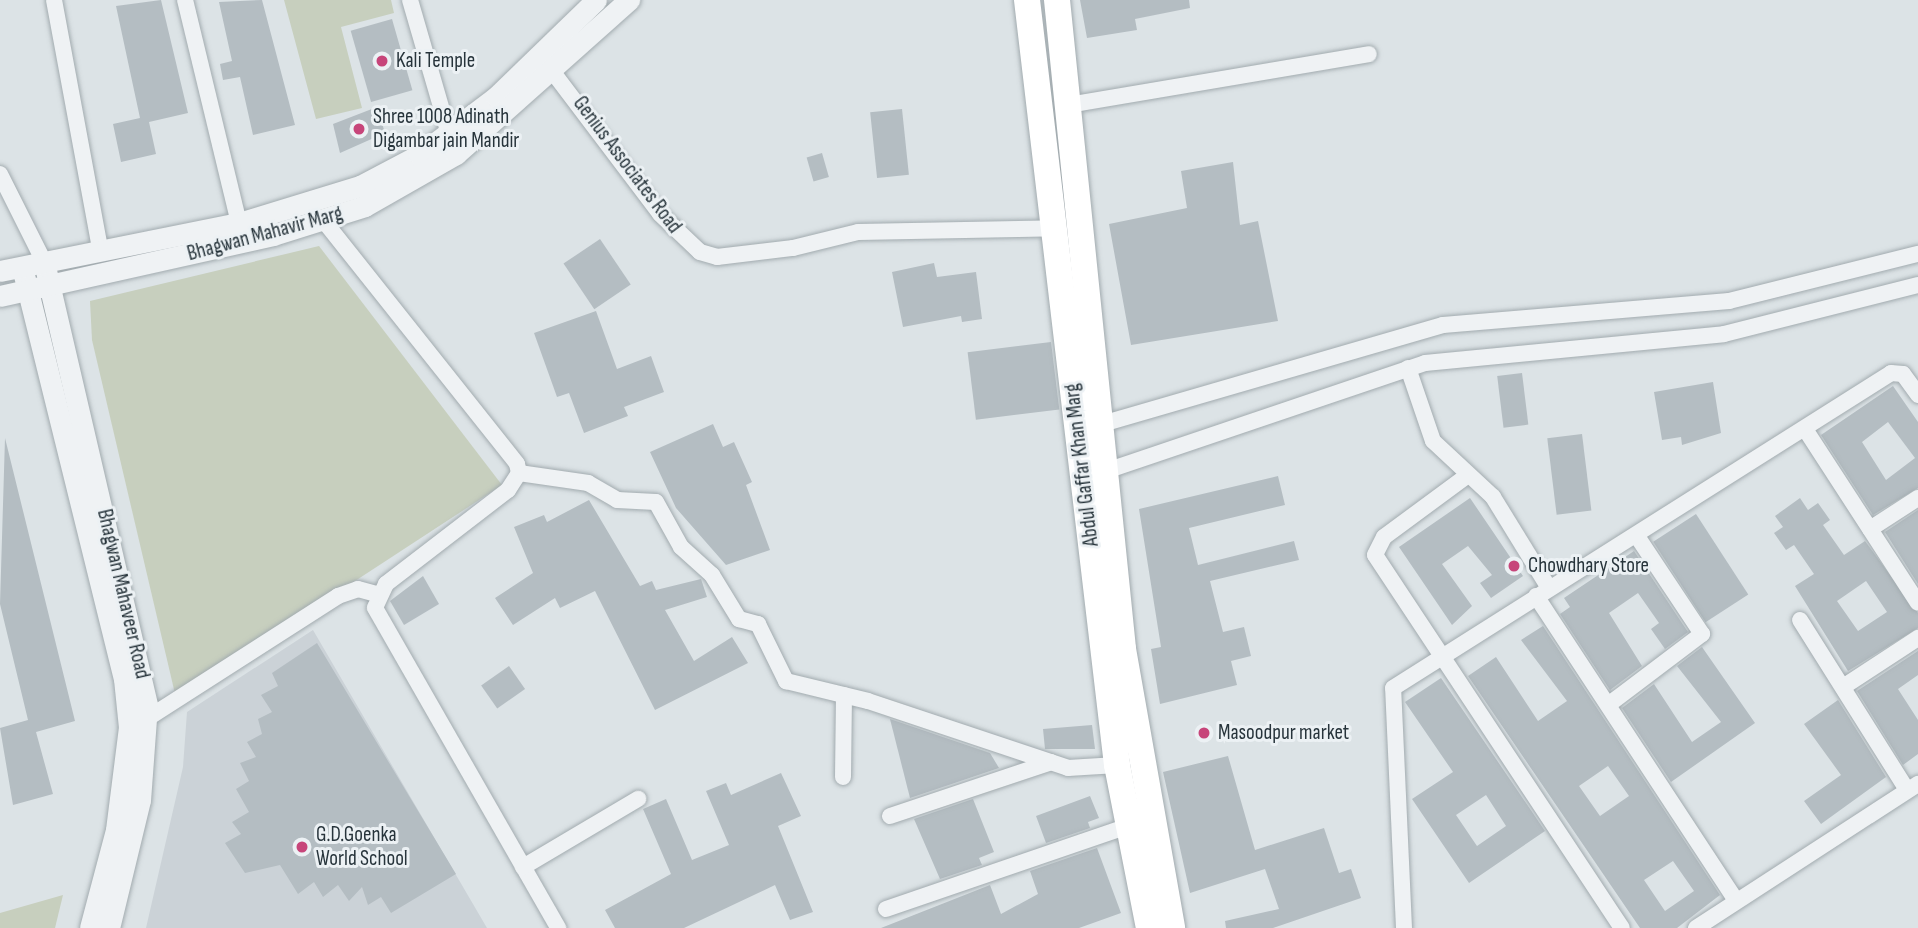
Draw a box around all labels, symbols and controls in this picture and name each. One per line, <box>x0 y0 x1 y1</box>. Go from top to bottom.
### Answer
place label: Kali Temple <box>396 48 475 74</box>
marker: Kali Temple <box>374 53 390 69</box>
street label: Genius Associates Road <box>567 92 687 238</box>
place label: Shree 1008 Adinath Digambar jain Mandir <box>373 104 519 154</box>
marker: Shree 1008 Adinath Digambar jain Mandir <box>351 121 367 137</box>
street label: Bhagwan Mahavir Marg <box>185 201 345 267</box>
street label: Abdul Gaffar Khan Marg <box>1060 382 1104 548</box>
street label: Bhagwan Mahaveer Road <box>91 507 155 681</box>
place label: Chowdhary Store <box>1528 553 1649 579</box>
marker: Chowdhary Store <box>1506 558 1522 574</box>
place label: Masoodpur market <box>1218 720 1349 746</box>
marker: Masoodpur market <box>1196 725 1212 741</box>
place label: G.D.Goenka World School <box>316 822 408 872</box>
marker: G.D.Goenka World School <box>294 839 310 855</box>

